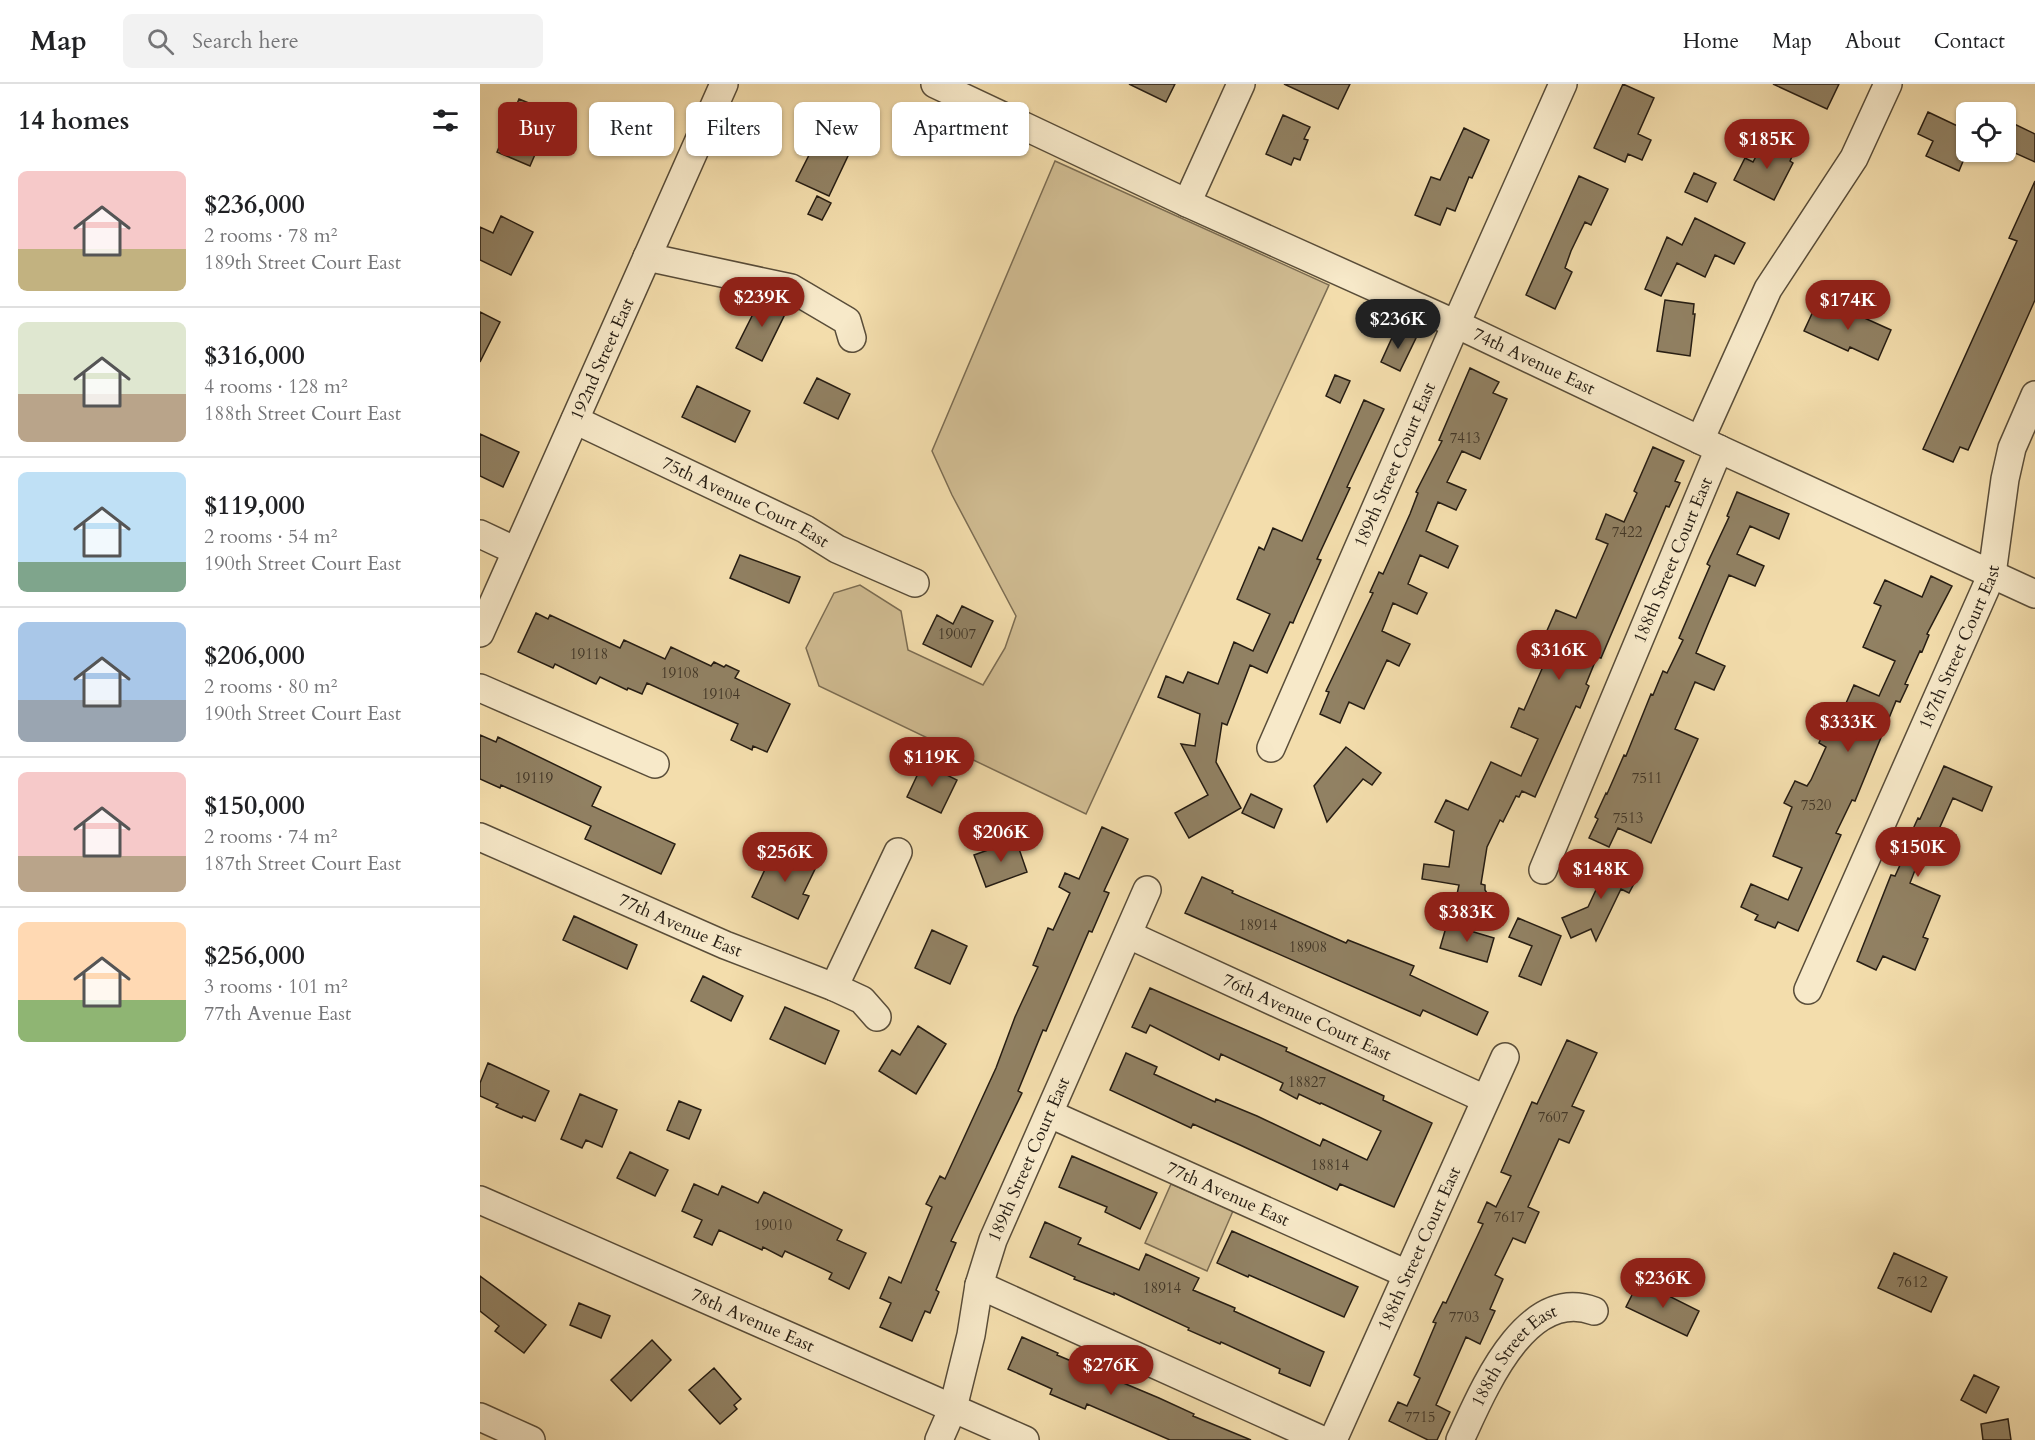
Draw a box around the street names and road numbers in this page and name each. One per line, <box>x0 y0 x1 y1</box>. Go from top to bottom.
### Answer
street label: 192nd Street East <box>564 294 640 424</box>
street label: 74th Avenue East <box>1468 322 1599 401</box>
street label: 189th Street Court East <box>1348 378 1442 551</box>
street label: 75th Avenue Court East <box>657 451 834 554</box>
street label: 188th Street Court East <box>1627 473 1719 647</box>
street label: 187th Street Court East <box>1913 563 2006 733</box>
street label: 77th Avenue East <box>614 888 746 964</box>
street label: 76th Avenue Court East <box>1218 968 1396 1067</box>
street label: 189th Street Court East <box>982 1073 1076 1246</box>
street label: 77th Avenue East <box>1162 1156 1294 1233</box>
street label: 188th Street Court East <box>1372 1162 1467 1335</box>
street label: 78th Avenue East <box>687 1282 819 1359</box>
street label: 188th Street East <box>1465 1299 1561 1411</box>

